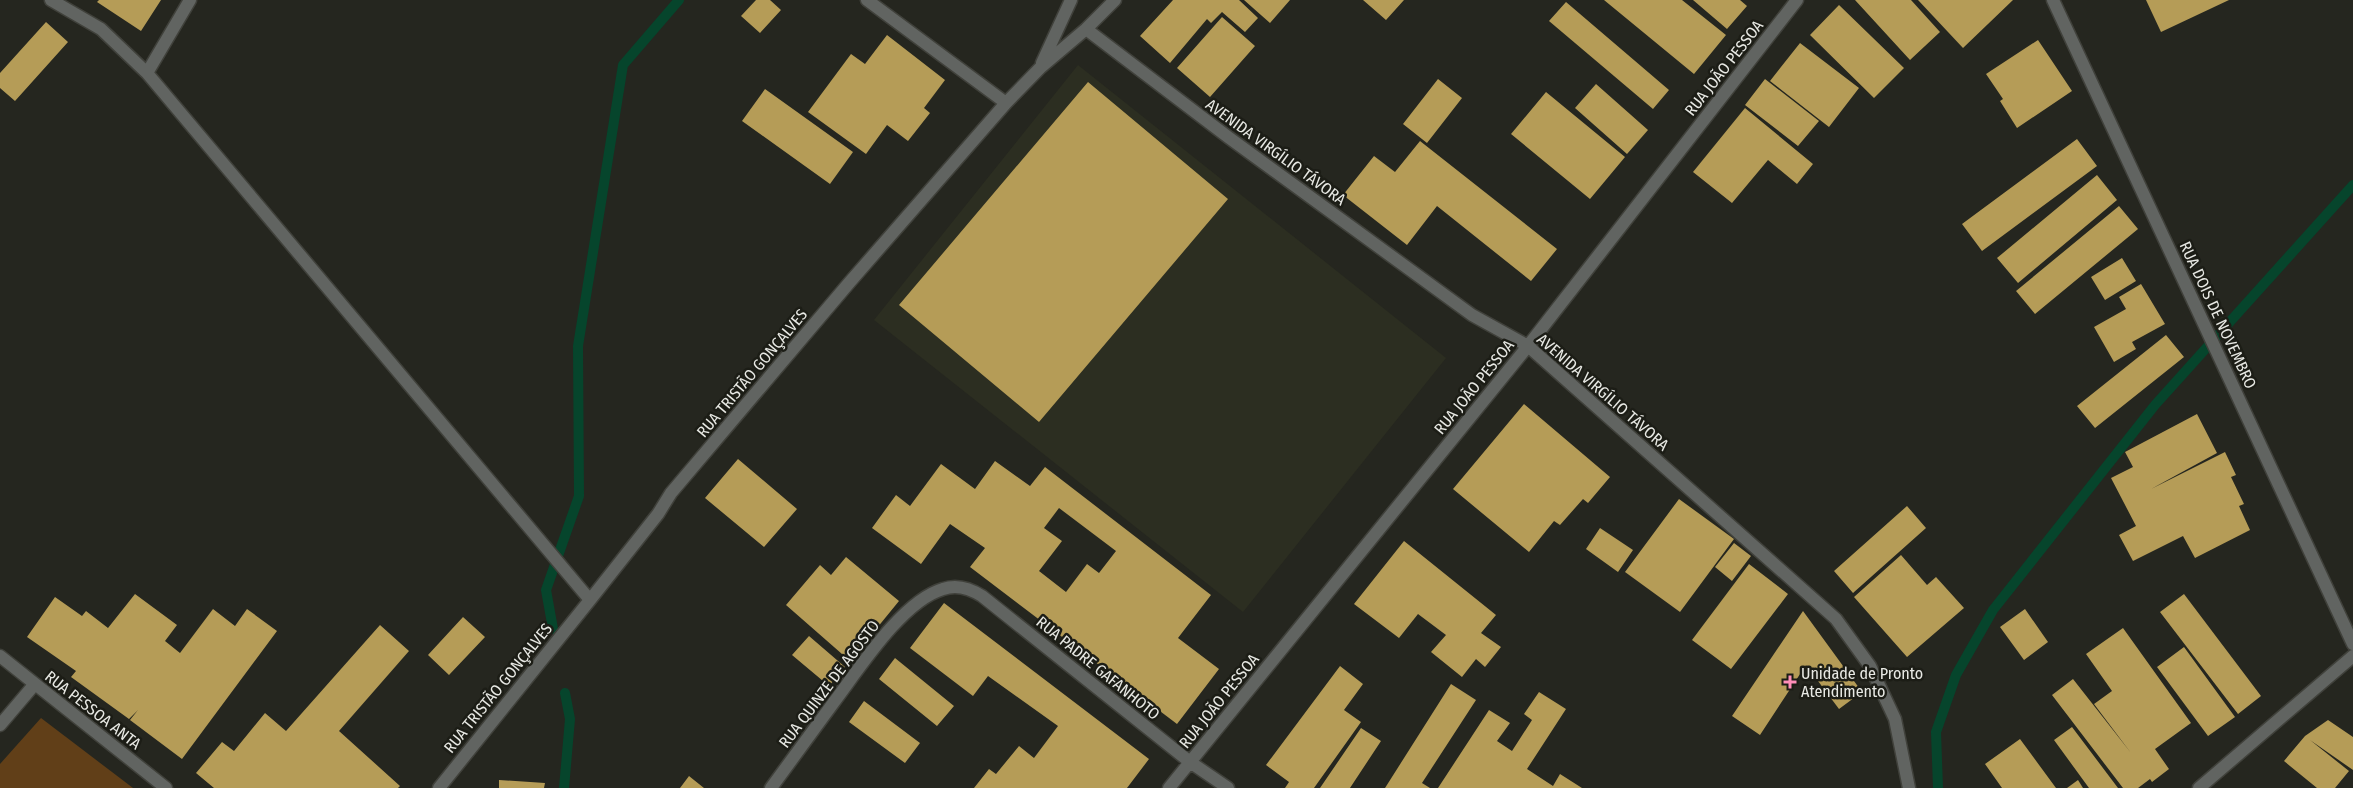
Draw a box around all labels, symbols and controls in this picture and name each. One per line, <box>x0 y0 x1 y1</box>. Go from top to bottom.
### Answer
street label: RUA JOÃO PESSOA <box>1681 16 1768 120</box>
street label: AVENIDA VIRGÍLIO TÁVORA <box>1202 95 1350 210</box>
street label: RUA DOIS DE NOVEMBRO <box>2176 239 2260 391</box>
street label: RUA TRISTÃO GONÇALVES <box>693 305 812 442</box>
street label: AVENIDA VIRGÍLIO TÁVORA <box>1533 330 1673 455</box>
street label: RUA JOÃO PESSOA <box>1430 335 1518 438</box>
street label: RUA PADRE GAFANHOTO <box>1033 612 1163 724</box>
street label: RUA QUINZE DE AGOSTO <box>775 616 883 752</box>
street label: RUA TRISTÃO GONÇALVES <box>440 619 557 757</box>
street label: RUA JOÃO PESSOA <box>1175 649 1263 752</box>
place label: Unidade de Pronto Atendimento <box>1801 664 1923 701</box>
street label: RUA PESSOA ANTA <box>41 667 145 754</box>
marker: Unidade de Pronto Atendimento <box>1783 675 1797 689</box>

